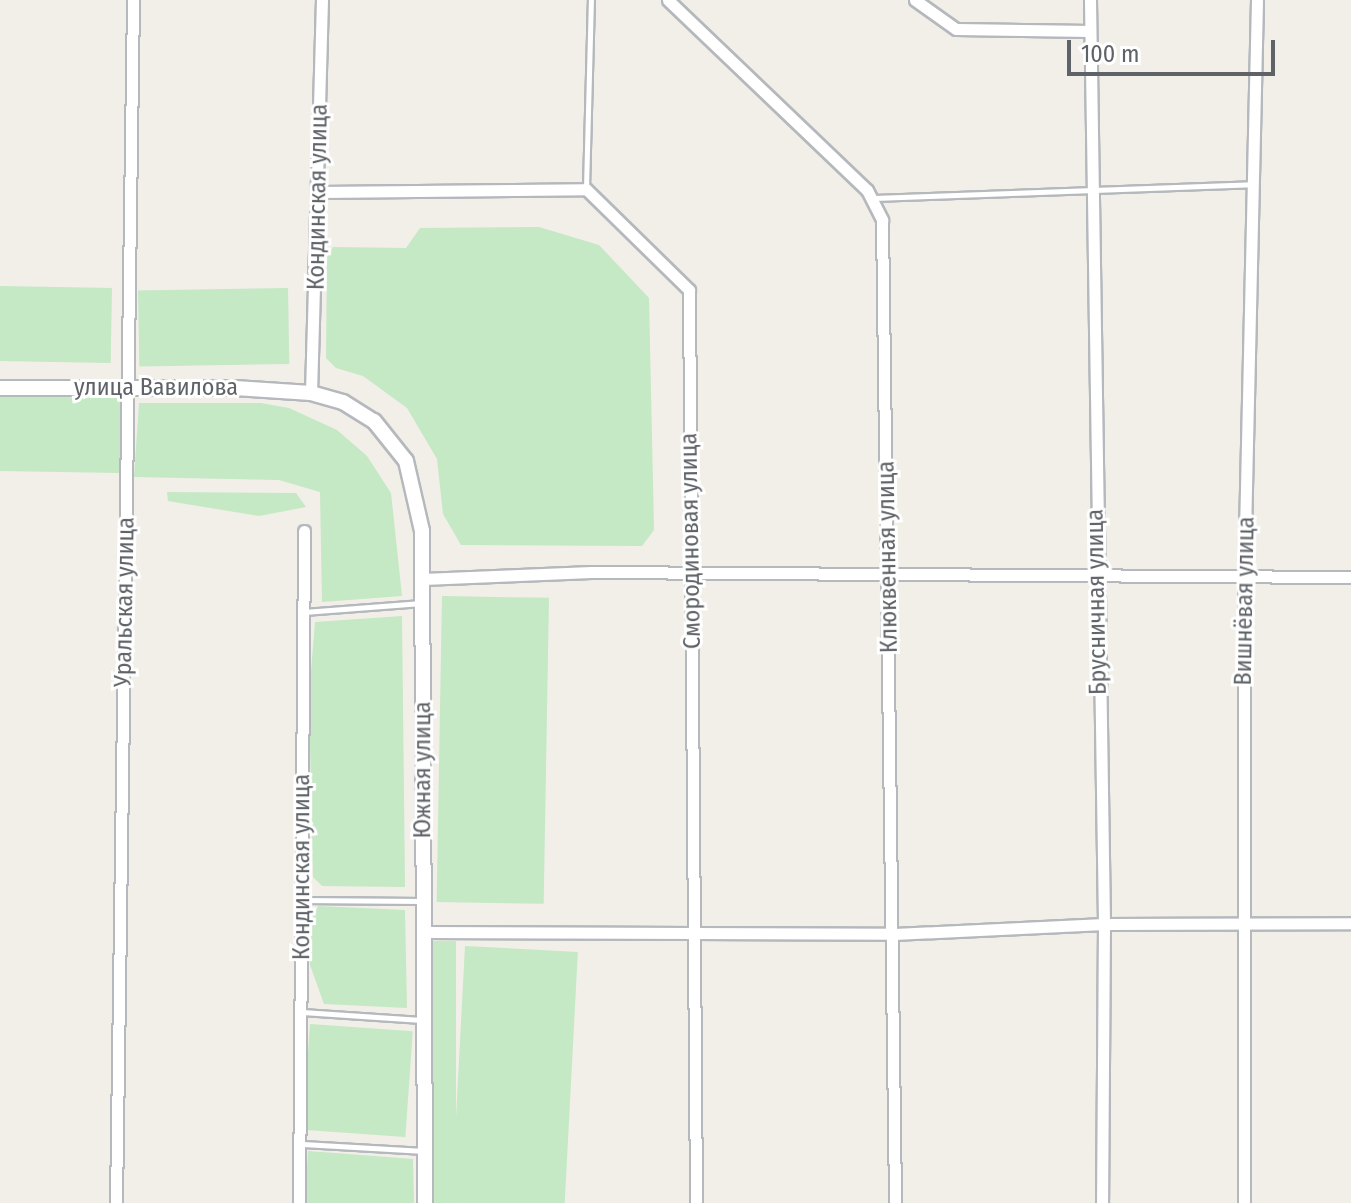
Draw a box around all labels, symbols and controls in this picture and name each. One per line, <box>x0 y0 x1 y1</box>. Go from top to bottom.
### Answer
scale bar <box>1071 24 1279 74</box>
text: 100 m <box>1081 40 1139 68</box>
street label: Кондинская улица <box>302 104 334 290</box>
street label: улица Вавилова <box>74 374 238 402</box>
street label: Смородиновая улица <box>675 433 707 649</box>
street label: Клюквенная улица <box>872 461 904 653</box>
street label: Брусничная улица <box>1081 509 1113 695</box>
street label: Вишнёвая улица <box>1229 516 1261 686</box>
street label: Уральская улица <box>109 517 141 687</box>
street label: Южная улица <box>409 702 437 838</box>
street label: Кондинская улица <box>288 774 316 960</box>

